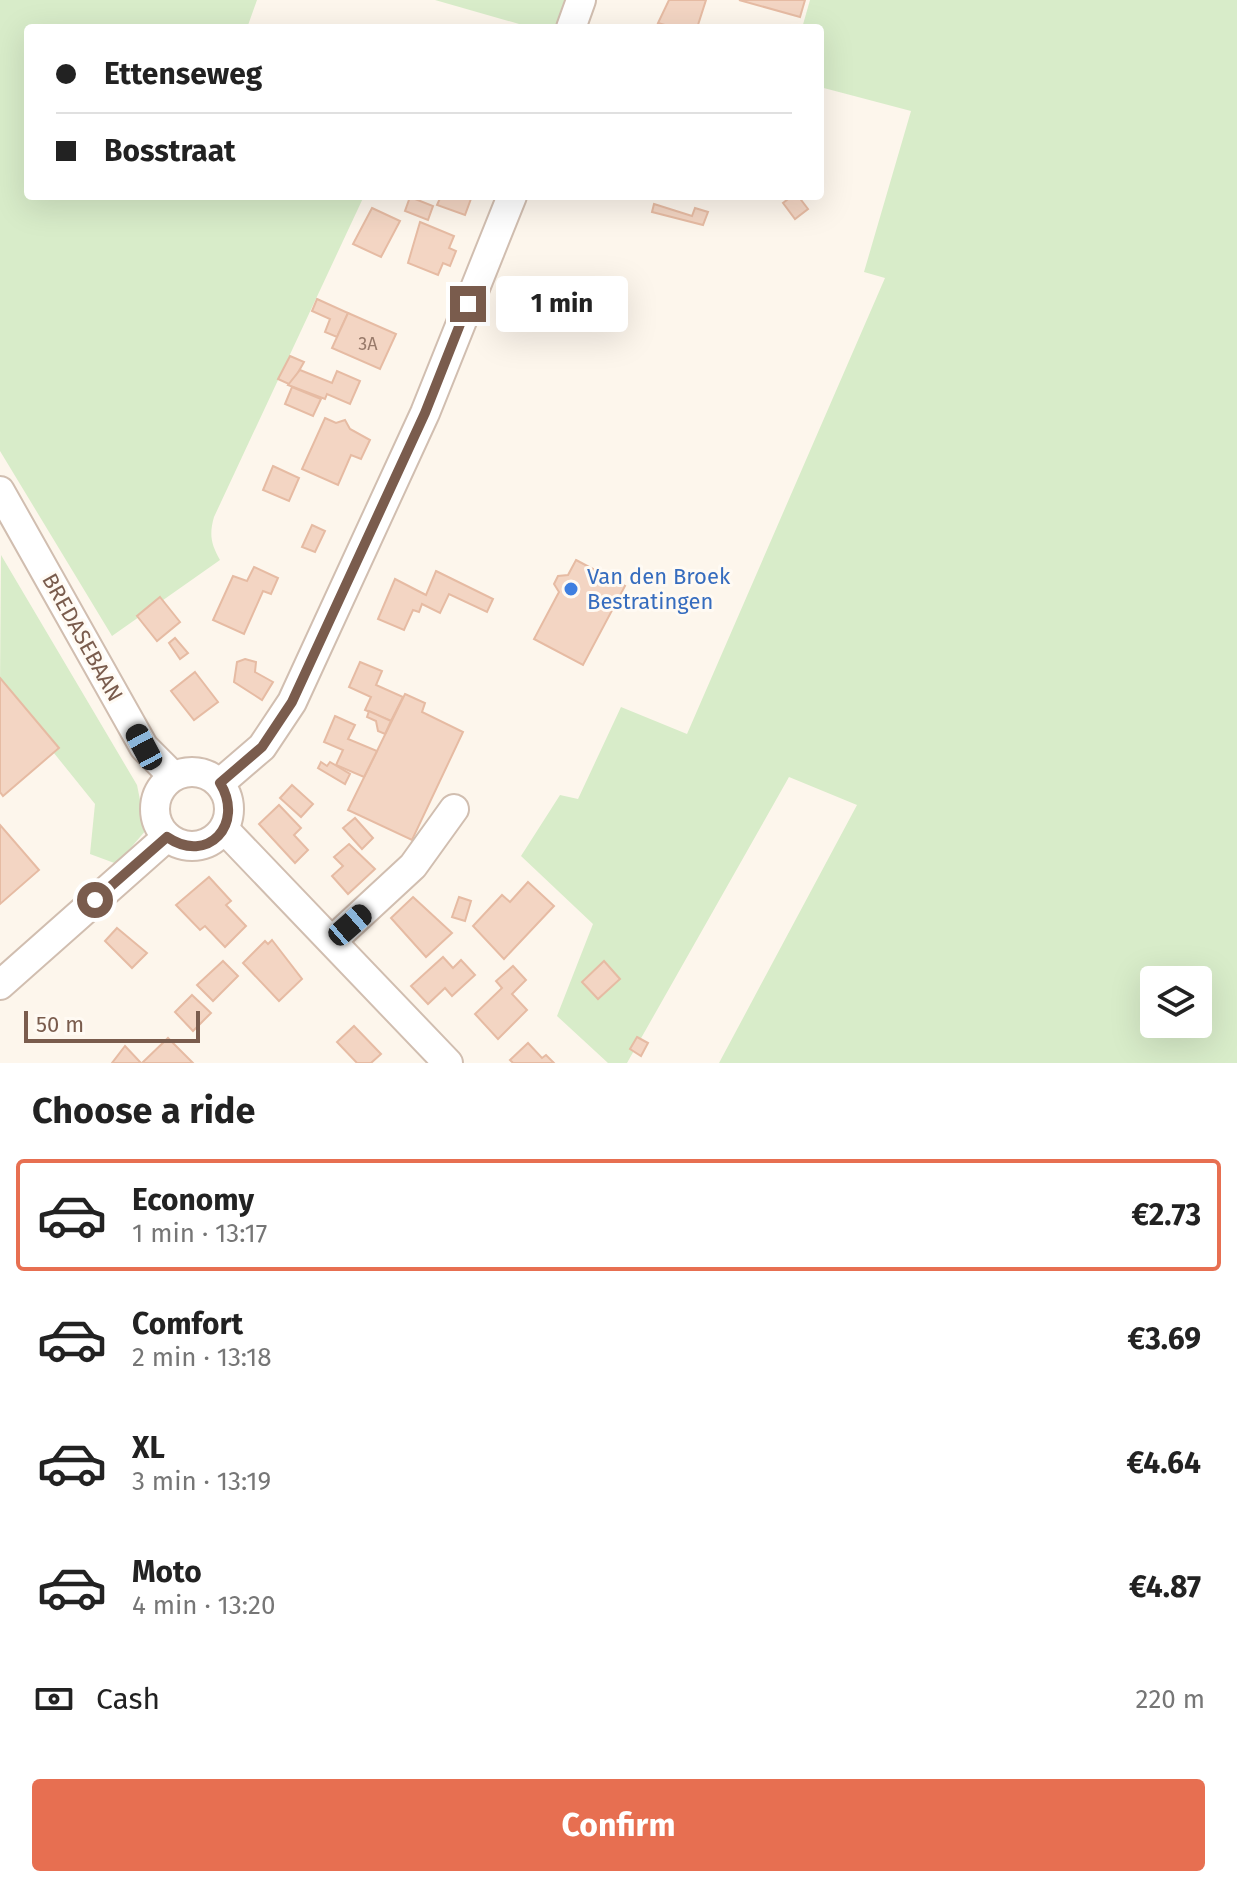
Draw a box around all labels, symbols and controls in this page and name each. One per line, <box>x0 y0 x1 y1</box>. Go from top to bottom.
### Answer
text: Ettenseweg <box>104 56 262 92</box>
text: Bosstraat <box>104 133 236 169</box>
callout: 1 min <box>496 276 628 332</box>
route end <box>450 286 486 322</box>
text: 1 min <box>531 288 593 319</box>
house number: 3A <box>358 333 378 355</box>
place label: Van den Broek Bestratingen <box>587 563 731 615</box>
street label: BREDASEBAAN <box>36 568 129 706</box>
marker: Van den Broek Bestratingen <box>562 580 580 598</box>
car <box>122 720 166 774</box>
route start <box>77 882 113 918</box>
car <box>324 900 376 950</box>
map controls <box>1140 966 1212 1038</box>
button: layers <box>1140 966 1212 1038</box>
scale bar <box>24 1007 200 1043</box>
text: 50 m <box>36 1011 84 1038</box>
text: Choose a ride <box>32 1089 255 1133</box>
icon: car <box>36 1179 108 1251</box>
text: Economy <box>132 1182 254 1218</box>
text: €2.73 <box>1131 1197 1201 1233</box>
text: 1 min · 13:17 <box>132 1218 267 1249</box>
icon: car <box>36 1303 108 1375</box>
text: Comfort <box>132 1306 243 1342</box>
text: €3.69 <box>1128 1321 1201 1357</box>
text: 2 min · 13:18 <box>132 1342 272 1373</box>
icon: car <box>36 1427 108 1499</box>
text: XL <box>132 1430 165 1466</box>
text: €4.64 <box>1127 1445 1201 1481</box>
text: 3 min · 13:19 <box>132 1466 271 1497</box>
icon: car <box>36 1551 108 1623</box>
text: Moto <box>132 1554 202 1590</box>
text: €4.87 <box>1129 1569 1201 1605</box>
text: 4 min · 13:20 <box>132 1590 275 1621</box>
icon: cash <box>32 1677 76 1721</box>
text: Cash <box>96 1681 160 1717</box>
text: 220 m <box>1136 1684 1205 1715</box>
button: Confirm <box>32 1779 1205 1871</box>

